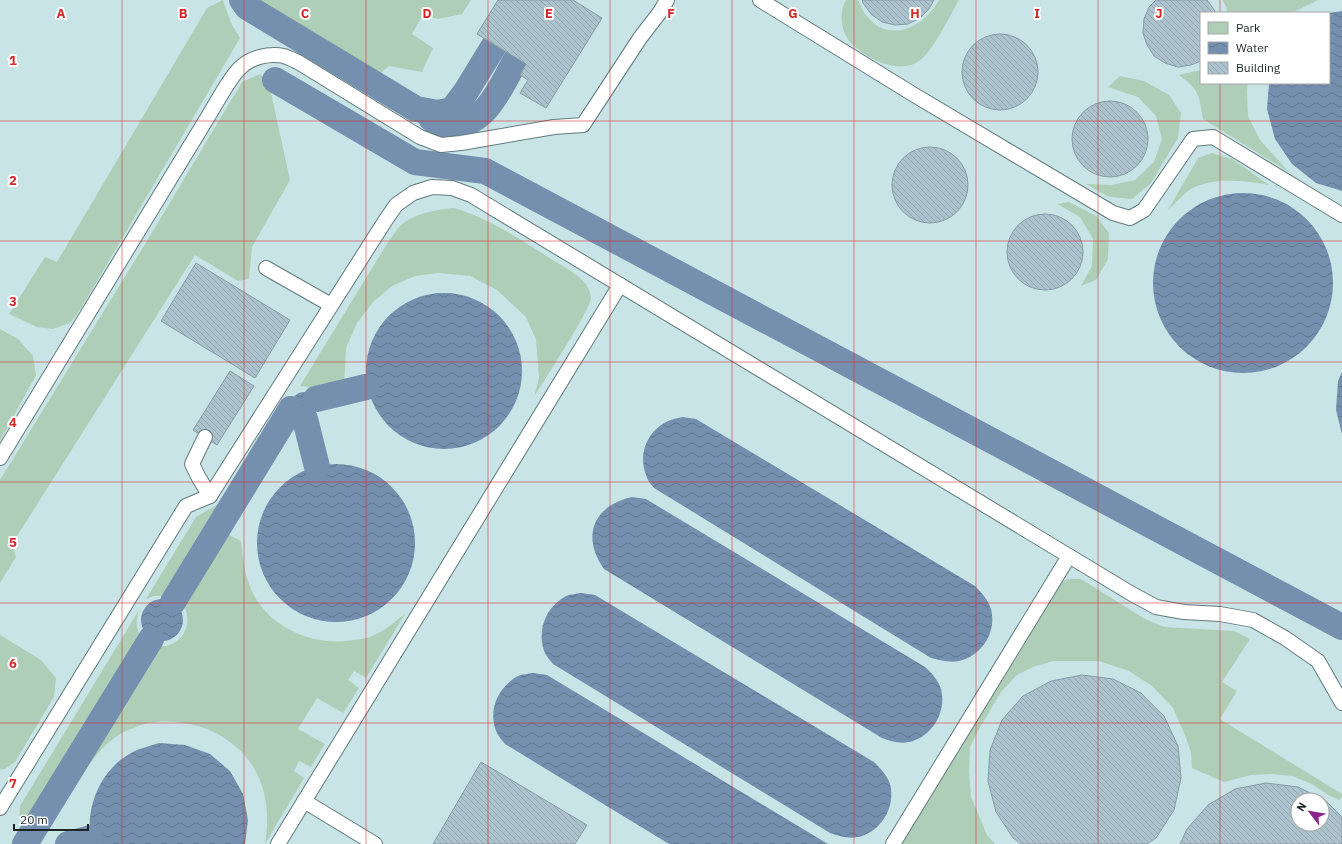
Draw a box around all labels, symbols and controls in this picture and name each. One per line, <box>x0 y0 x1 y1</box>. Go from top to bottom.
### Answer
text: A <box>57 5 66 22</box>
text: B <box>179 5 188 22</box>
text: C <box>301 5 310 22</box>
text: D <box>422 5 432 22</box>
text: E <box>545 5 553 22</box>
text: F <box>667 5 675 22</box>
text: G <box>788 5 798 22</box>
text: H <box>910 5 920 22</box>
text: I <box>1034 5 1040 22</box>
text: J <box>1155 5 1163 22</box>
legend <box>1200 12 1330 84</box>
text: Park <box>1236 20 1261 35</box>
text: Water <box>1236 40 1269 55</box>
text: 1 <box>9 52 17 69</box>
text: Building <box>1236 60 1281 75</box>
text: 2 <box>9 172 17 189</box>
text: 3 <box>9 293 17 310</box>
text: 4 <box>9 414 17 431</box>
text: 5 <box>9 534 17 551</box>
text: 6 <box>9 655 17 672</box>
text: 7 <box>9 775 17 792</box>
north arrow <box>1290 792 1330 832</box>
text: N <box>1293 800 1309 814</box>
scale bar <box>14 806 88 832</box>
text: 20 m <box>20 812 48 827</box>

